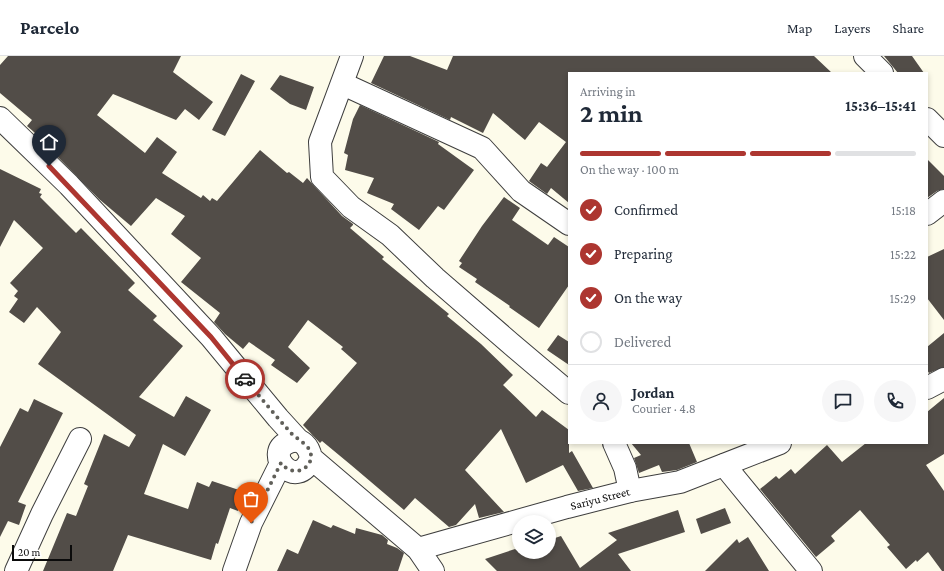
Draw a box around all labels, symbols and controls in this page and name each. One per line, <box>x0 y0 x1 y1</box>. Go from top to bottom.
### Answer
text: Parcelo <box>20 17 79 38</box>
text: Map <box>787 20 812 36</box>
text: Layers <box>834 20 871 36</box>
text: Share <box>893 20 924 36</box>
text: Arriving in <box>580 84 636 99</box>
text: 15:36–15:41 <box>845 98 916 114</box>
text: 2 min <box>580 99 643 128</box>
pin <box>32 125 66 166</box>
icon: home <box>38 131 60 153</box>
text: On the way · 100 m <box>580 162 679 177</box>
icon: check <box>580 199 602 221</box>
text: Confirmed <box>614 202 678 218</box>
text: 15:18 <box>891 203 916 218</box>
icon: check <box>580 243 602 265</box>
text: Preparing <box>614 246 673 262</box>
text: 15:22 <box>890 247 916 262</box>
icon: check <box>580 287 602 309</box>
text: On the way <box>614 290 682 306</box>
text: 15:29 <box>890 291 916 306</box>
text: Delivered <box>614 334 671 350</box>
courier <box>225 359 265 399</box>
icon: car <box>234 368 256 390</box>
button: person <box>580 380 622 422</box>
button: chat <box>822 380 864 422</box>
button: phone <box>874 380 916 422</box>
text: Jordan <box>632 385 674 401</box>
text: Courier · 4.8 <box>632 401 696 416</box>
pin <box>234 482 268 523</box>
street label: Sariyu Street <box>569 484 632 513</box>
icon: bag <box>240 488 262 510</box>
map controls <box>512 515 556 559</box>
button: layers <box>512 515 556 559</box>
scale bar <box>12 543 72 562</box>
text: 20 m <box>18 546 40 558</box>

